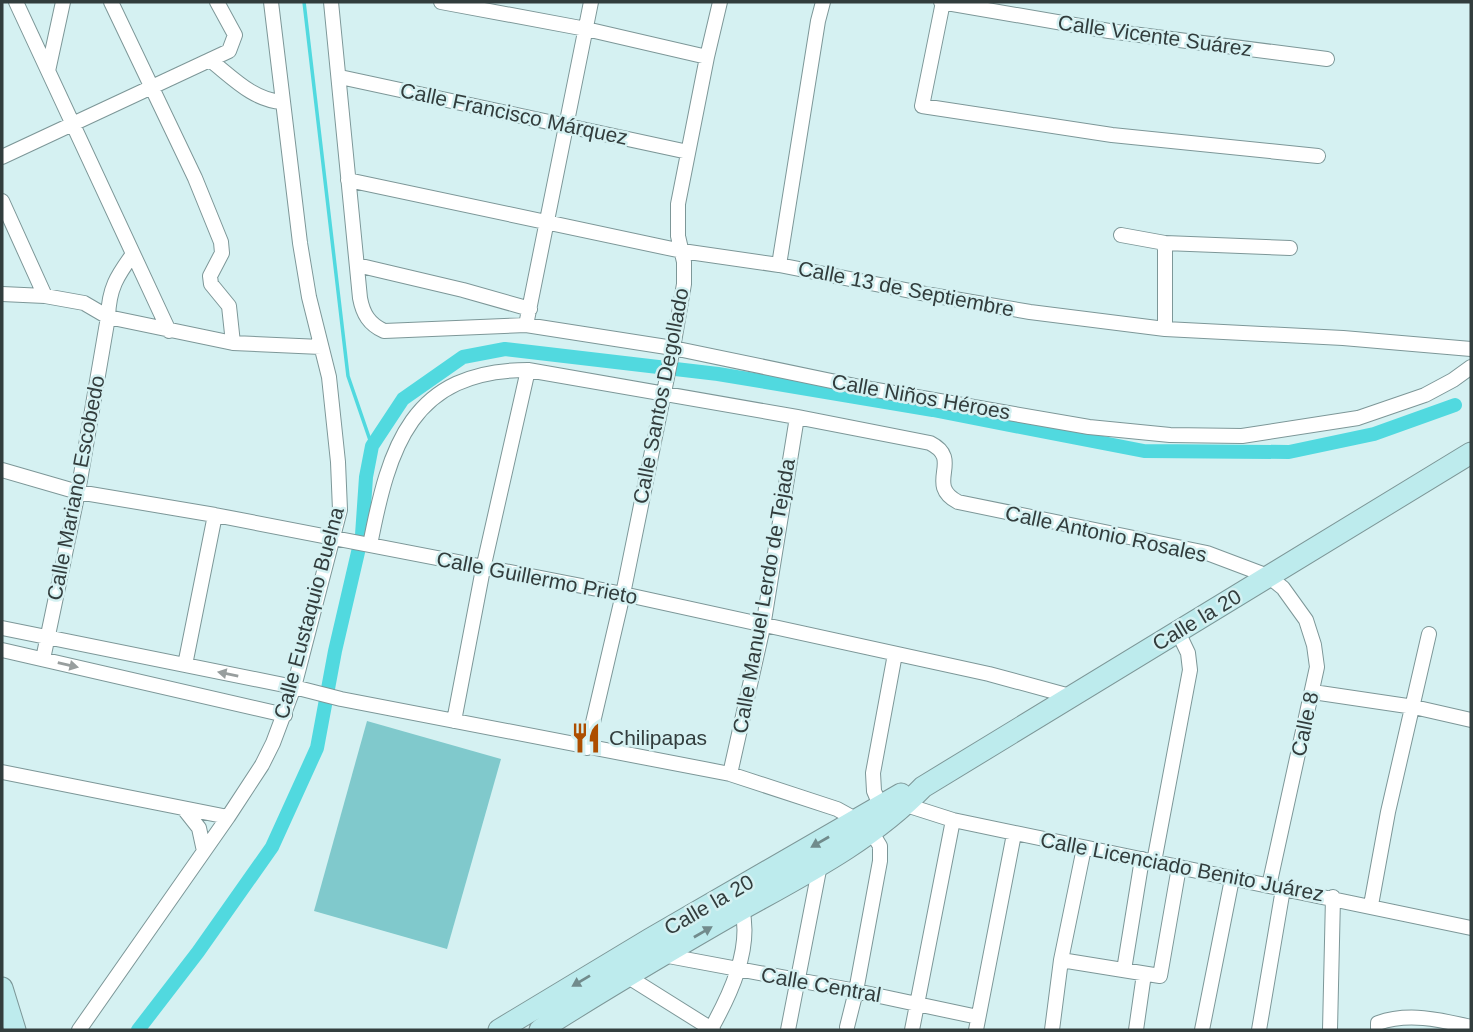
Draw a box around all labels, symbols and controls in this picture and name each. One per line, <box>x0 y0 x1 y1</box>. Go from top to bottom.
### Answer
street label: Calle Vicente Suárez <box>1057 10 1254 61</box>
street label: Calle Francisco Márquez <box>398 78 630 149</box>
street label: Calle 13 de Septiembre <box>796 256 1016 321</box>
street label: Calle Santos Degollado <box>628 286 693 506</box>
street label: Calle Niños Héroes <box>830 369 1012 424</box>
street label: Calle Mariano Escobedo <box>42 373 109 602</box>
street label: Calle Manuel Lerdo de Tejada <box>728 456 799 735</box>
street label: Calle Antonio Rosales <box>1003 501 1209 566</box>
street label: Calle Eustaquio Buelna <box>269 504 348 721</box>
street label: Calle Guillermo Prieto <box>435 547 640 608</box>
street label: Calle la 20 <box>1148 584 1245 655</box>
one-way arrow <box>57 659 79 670</box>
one-way arrow <box>217 668 239 679</box>
street label: Calle 8 <box>1286 690 1323 758</box>
restaurant icon: Chilipapas <box>569 721 603 755</box>
place label: Chilipapas <box>609 726 707 749</box>
street label: Calle Licenciado Benito Juárez <box>1038 828 1326 905</box>
one-way arrow <box>810 836 829 848</box>
street label: Calle la 20 <box>660 870 757 939</box>
one-way arrow <box>694 926 713 938</box>
street label: Calle Central <box>759 963 883 1006</box>
one-way arrow <box>571 974 590 987</box>

